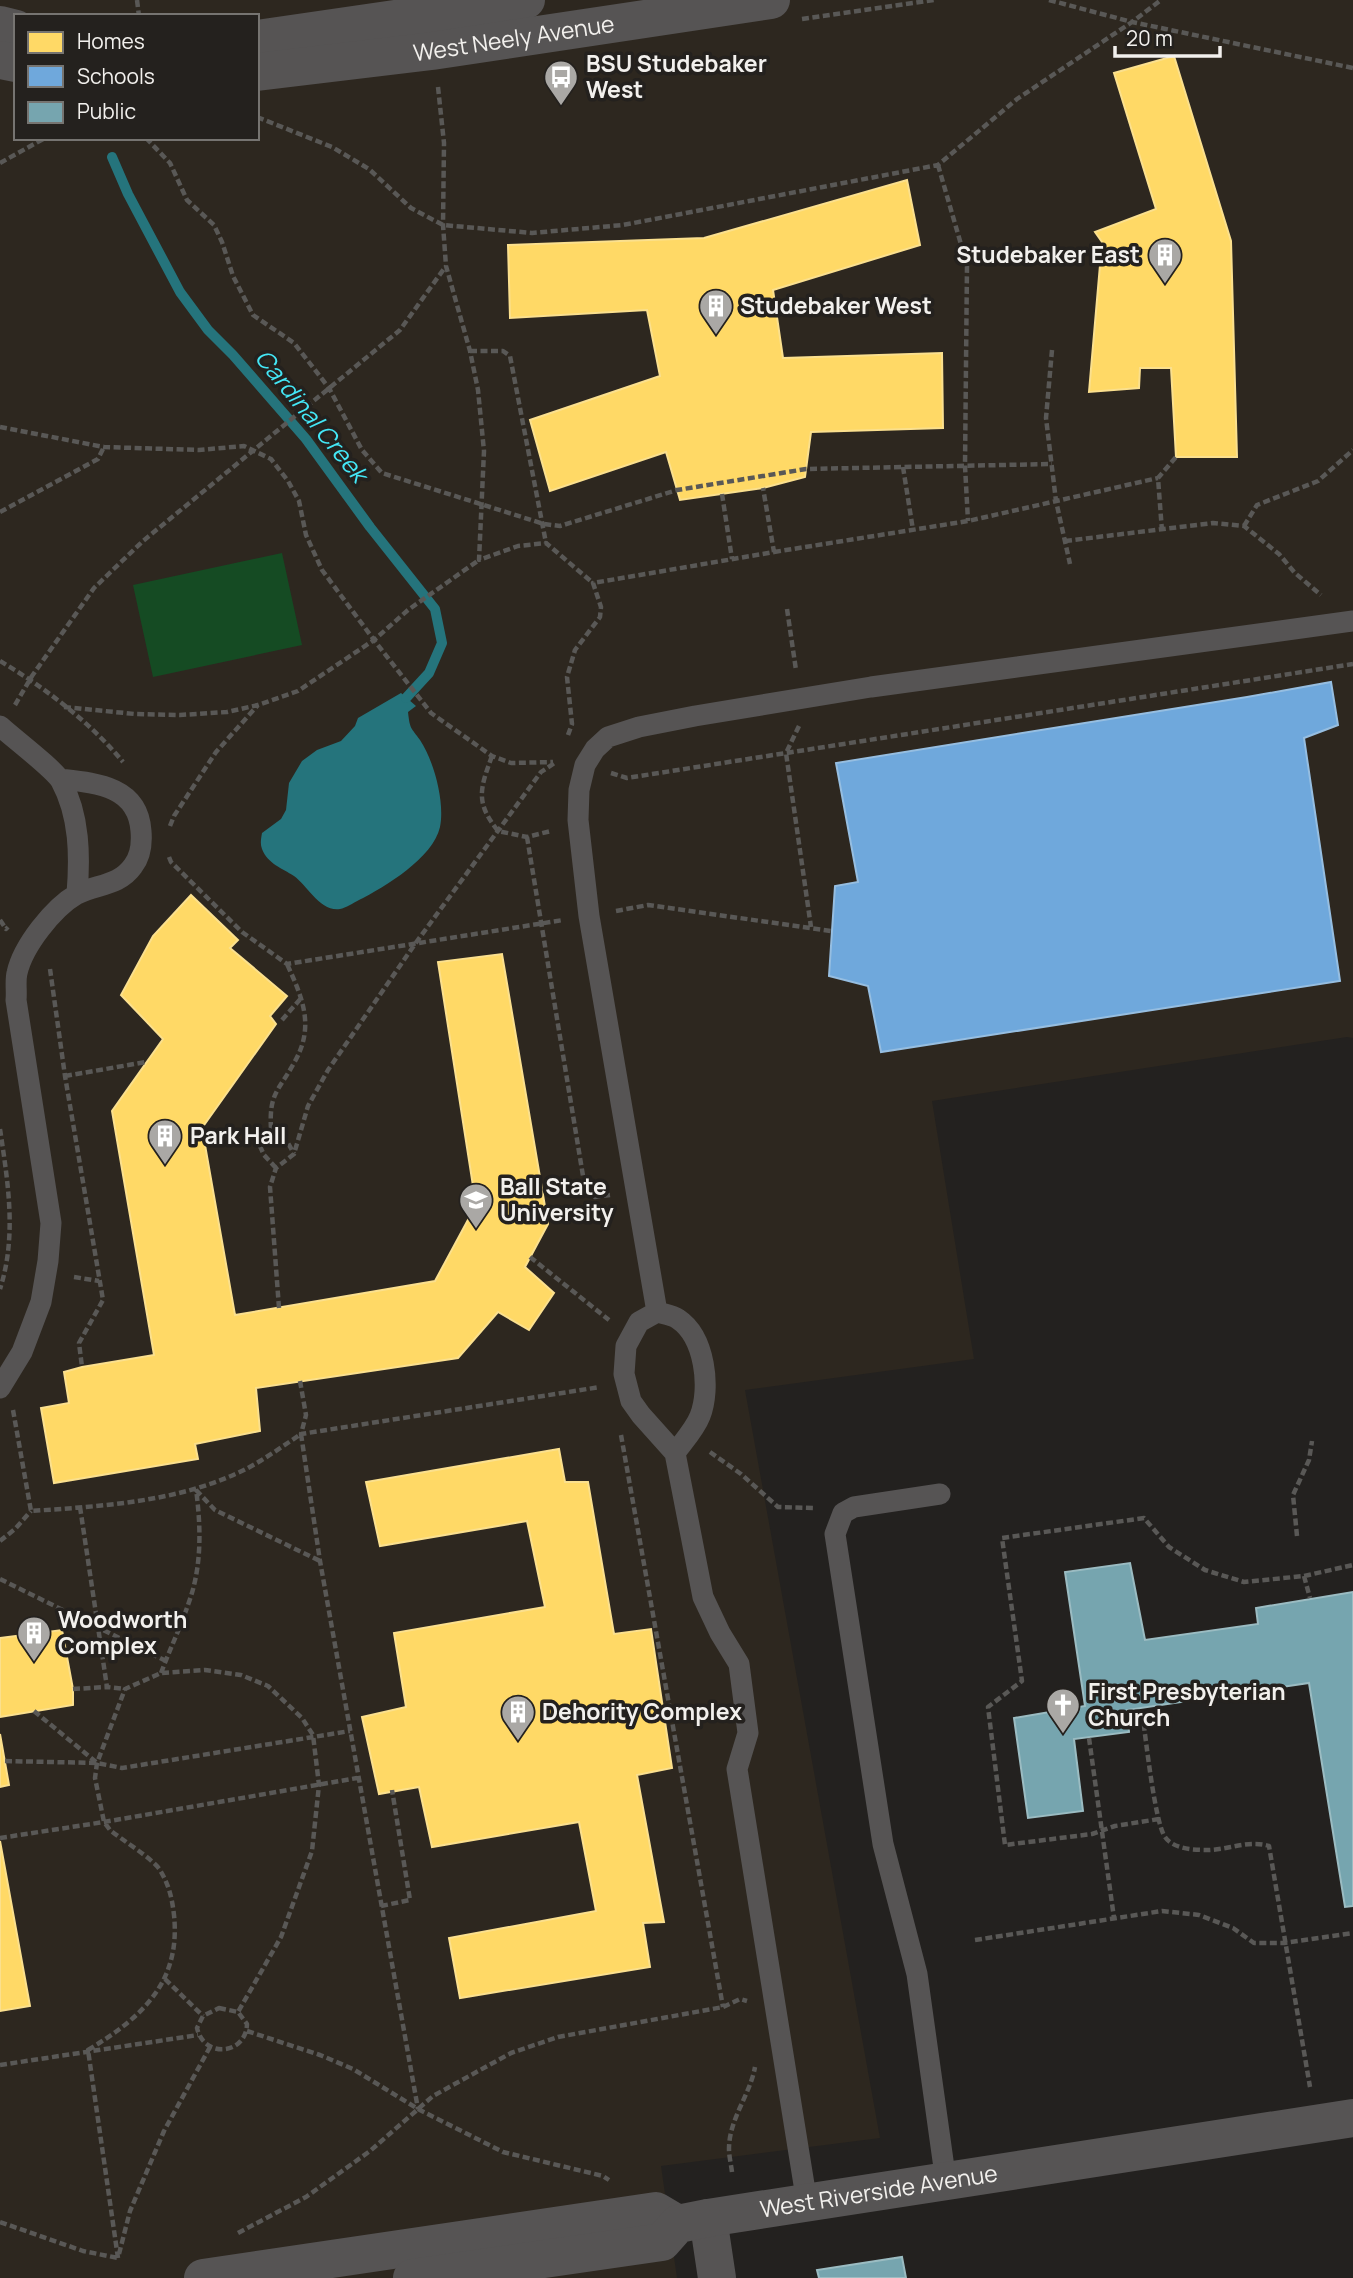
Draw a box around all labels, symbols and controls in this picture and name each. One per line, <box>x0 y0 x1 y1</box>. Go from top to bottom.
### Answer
street label: West Neely Avenue <box>411 7 616 68</box>
legend <box>14 14 259 140</box>
scale bar <box>1115 14 1220 58</box>
text: 20 m <box>1126 24 1173 52</box>
text: Homes <box>77 27 145 55</box>
place label: BSU Studebaker West <box>586 47 767 105</box>
bus stop icon: BSU Studebaker West <box>542 58 580 107</box>
text: Schools <box>77 62 155 90</box>
text: Public <box>77 97 136 125</box>
building icon: Studebaker East <box>1146 236 1184 285</box>
place label: Studebaker East <box>956 238 1140 270</box>
building icon: Studebaker West <box>697 287 735 336</box>
place label: Studebaker West <box>740 289 932 321</box>
water label: Cardinal Creek <box>248 342 378 491</box>
building icon: Park Hall <box>146 1117 184 1166</box>
place label: Park Hall <box>190 1119 287 1151</box>
place label: Ball State University <box>500 1170 614 1228</box>
school or university icon: Ball State University <box>457 1181 495 1230</box>
place label: Woodworth Complex <box>58 1603 187 1661</box>
building icon: Woodworth Complex <box>15 1614 53 1663</box>
place label: First Presbyterian Church <box>1088 1675 1286 1733</box>
church icon: First Presbyterian Church <box>1044 1686 1082 1735</box>
building icon: Dehority Complex <box>499 1693 537 1742</box>
place label: Dehority Complex <box>542 1695 742 1727</box>
street label: West Riverside Avenue <box>758 2156 1000 2225</box>

